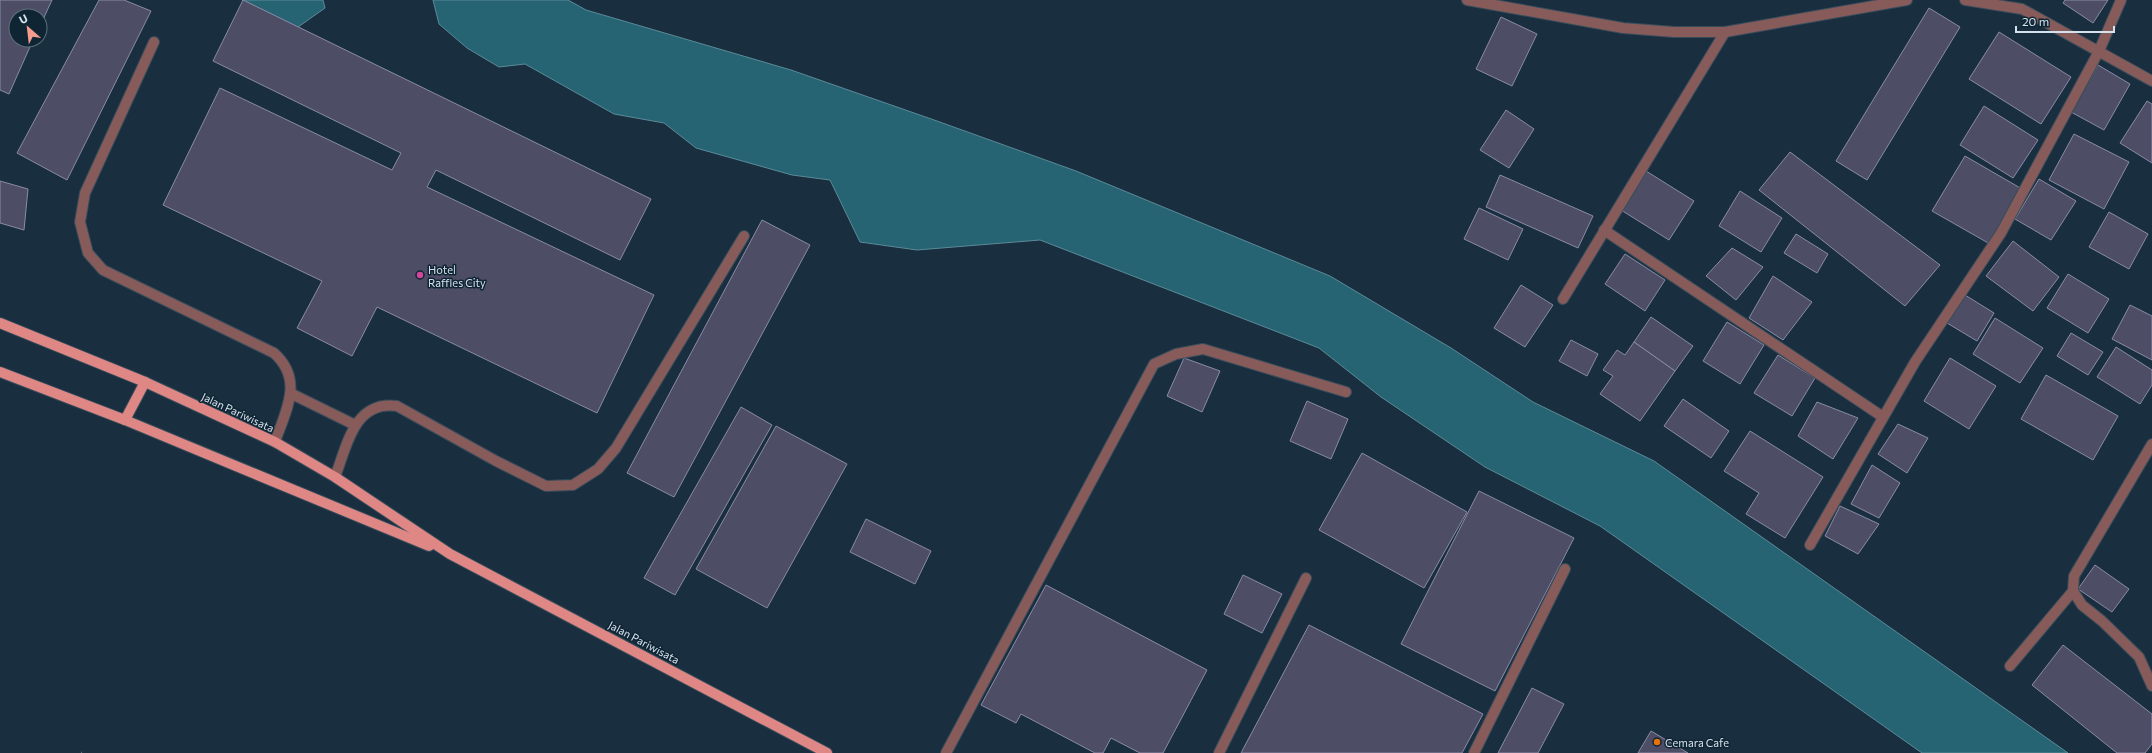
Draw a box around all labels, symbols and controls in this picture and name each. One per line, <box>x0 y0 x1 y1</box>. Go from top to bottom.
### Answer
north arrow <box>8 8 48 48</box>
scale bar <box>2016 8 2114 34</box>
text: U <box>16 11 30 26</box>
text: 20 m <box>2022 14 2049 28</box>
place label: Hotel Raffles City <box>428 263 486 289</box>
marker: Hotel Raffles City <box>415 270 425 280</box>
street label: Jalan Pariwisata <box>199 390 276 435</box>
street label: Jalan Pariwisata <box>606 618 682 667</box>
place label: Cemara Cafe <box>1665 736 1729 749</box>
marker: Cemara Cafe <box>1652 737 1662 747</box>

